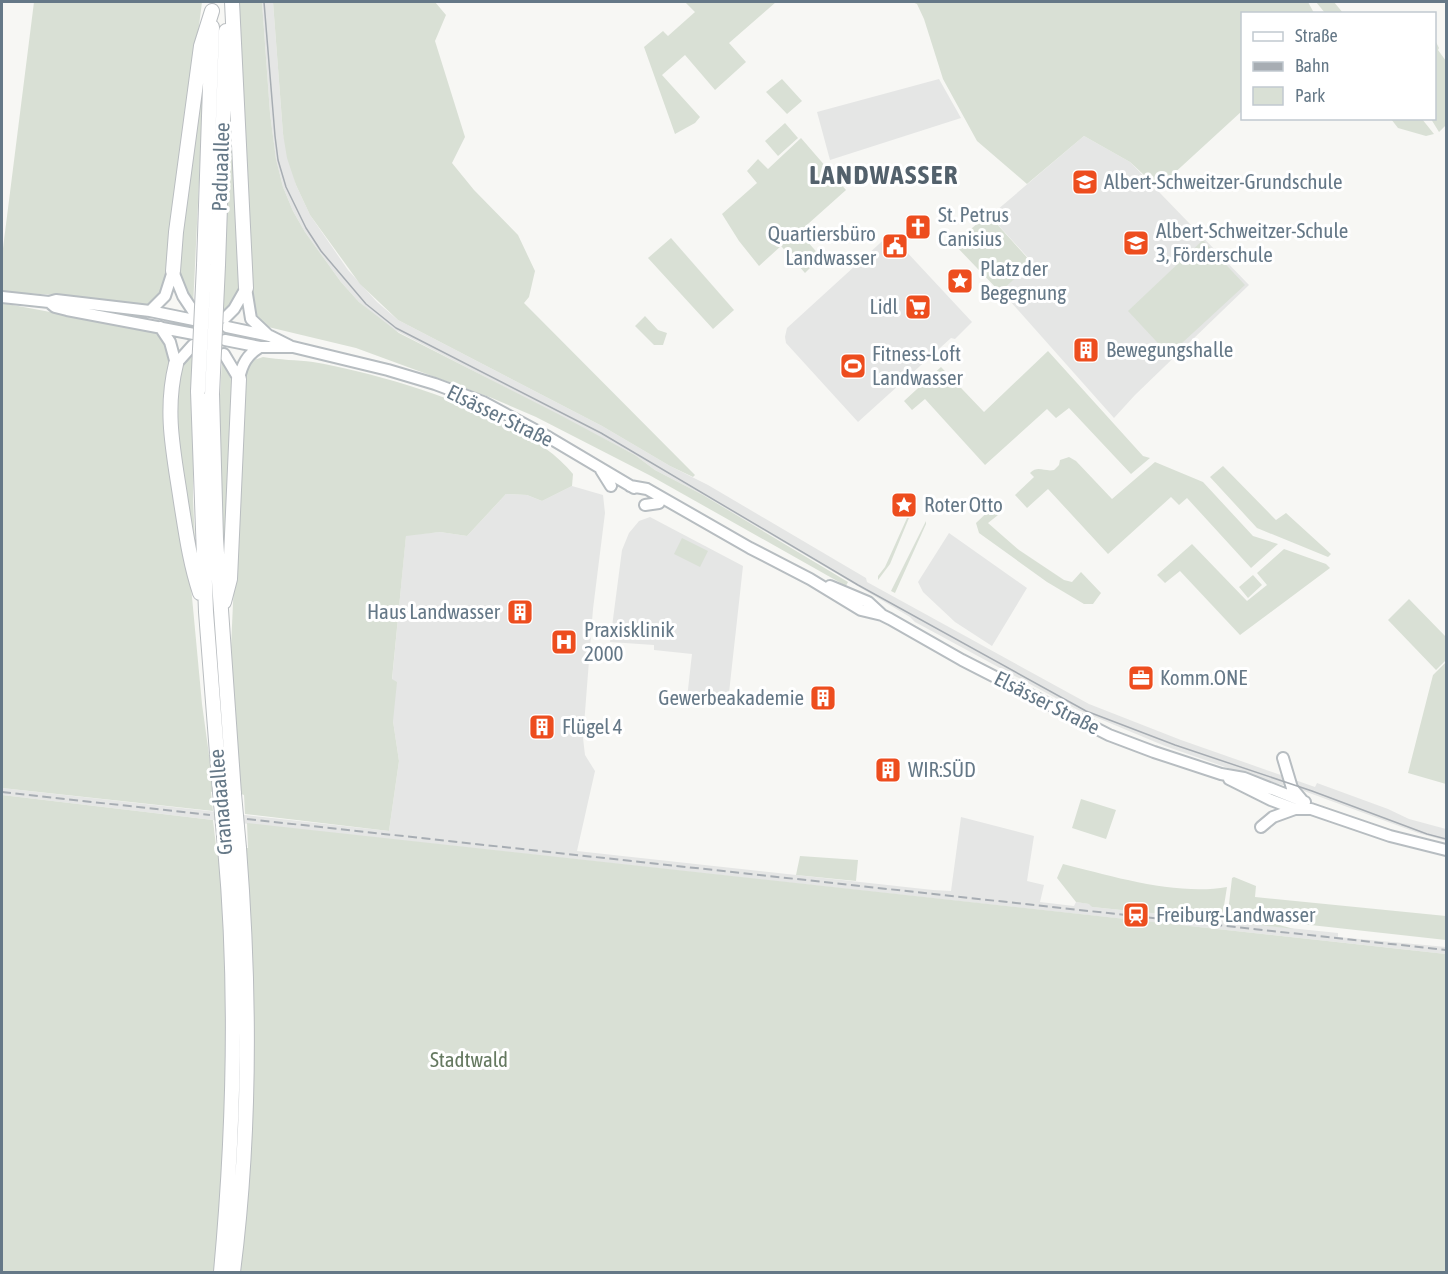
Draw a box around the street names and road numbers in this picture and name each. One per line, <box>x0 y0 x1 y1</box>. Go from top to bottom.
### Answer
street label: Paduaallee <box>206 122 234 212</box>
street label: Elsässer Straße <box>444 379 557 451</box>
street label: Elsässer Straße <box>991 665 1104 739</box>
street label: Granadaallee <box>203 748 237 856</box>

